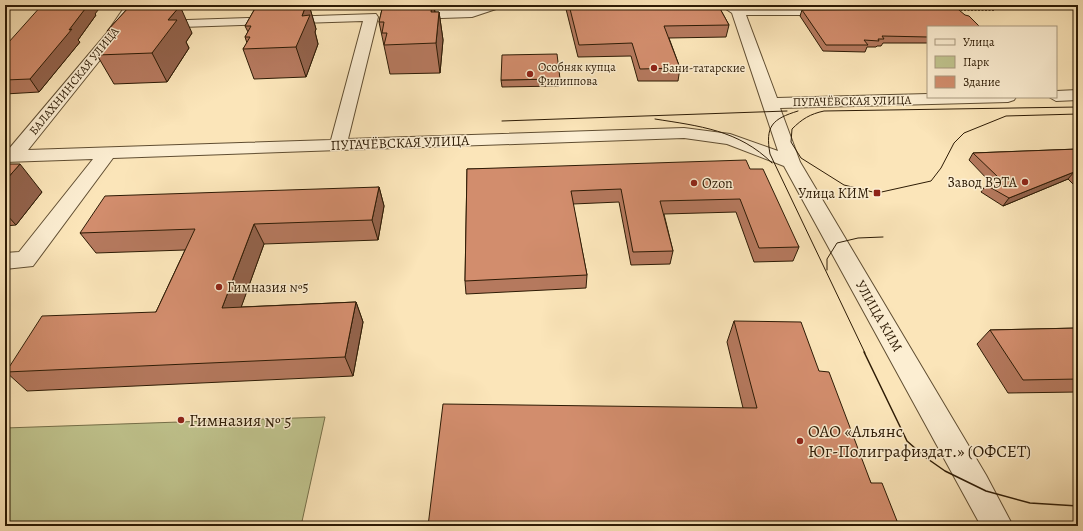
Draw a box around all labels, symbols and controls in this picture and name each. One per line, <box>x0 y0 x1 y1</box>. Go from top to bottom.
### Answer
street label: БАЛАХНИНСКАЯ УЛИЦА <box>25 23 123 138</box>
legend <box>927 26 1057 98</box>
text: Улица <box>963 34 995 50</box>
text: Парк <box>963 54 989 70</box>
place label: Особняк купца Филиппова <box>538 59 616 89</box>
place label: Бани-татарские <box>662 60 745 76</box>
marker: Бани-татарские <box>649 63 659 73</box>
marker: Особняк купца Филиппова <box>525 69 535 79</box>
text: Здание <box>963 74 1000 90</box>
street label: ПУГАЧЁВСКАЯ УЛИЦА <box>792 92 913 110</box>
street label: ПУГАЧЁВСКАЯ УЛИЦА <box>330 131 470 155</box>
place label: Завод ВЭТА <box>947 173 1018 192</box>
place label: Ozon <box>702 174 733 193</box>
marker: Завод ВЭТА <box>1020 177 1030 187</box>
marker: Ozon <box>689 178 699 188</box>
place label: Улица КИМ <box>798 184 869 203</box>
marker: Улица КИМ <box>872 188 882 198</box>
street label: УЛИЦА КИМ <box>851 277 907 355</box>
place label: Гимназия №5 <box>227 278 309 297</box>
marker: Гимназия №5 <box>214 282 224 292</box>
place label: Гимназия № 5 <box>189 409 291 432</box>
marker: Гимназия № 5 <box>176 415 186 425</box>
place label: ОАО «Альянс Юг-Полиграфиздат.» (ОФСЕТ) <box>808 420 1031 463</box>
marker: ОАО «Альянс Юг-Полиграфиздат.» (ОФСЕТ) <box>795 436 805 446</box>

